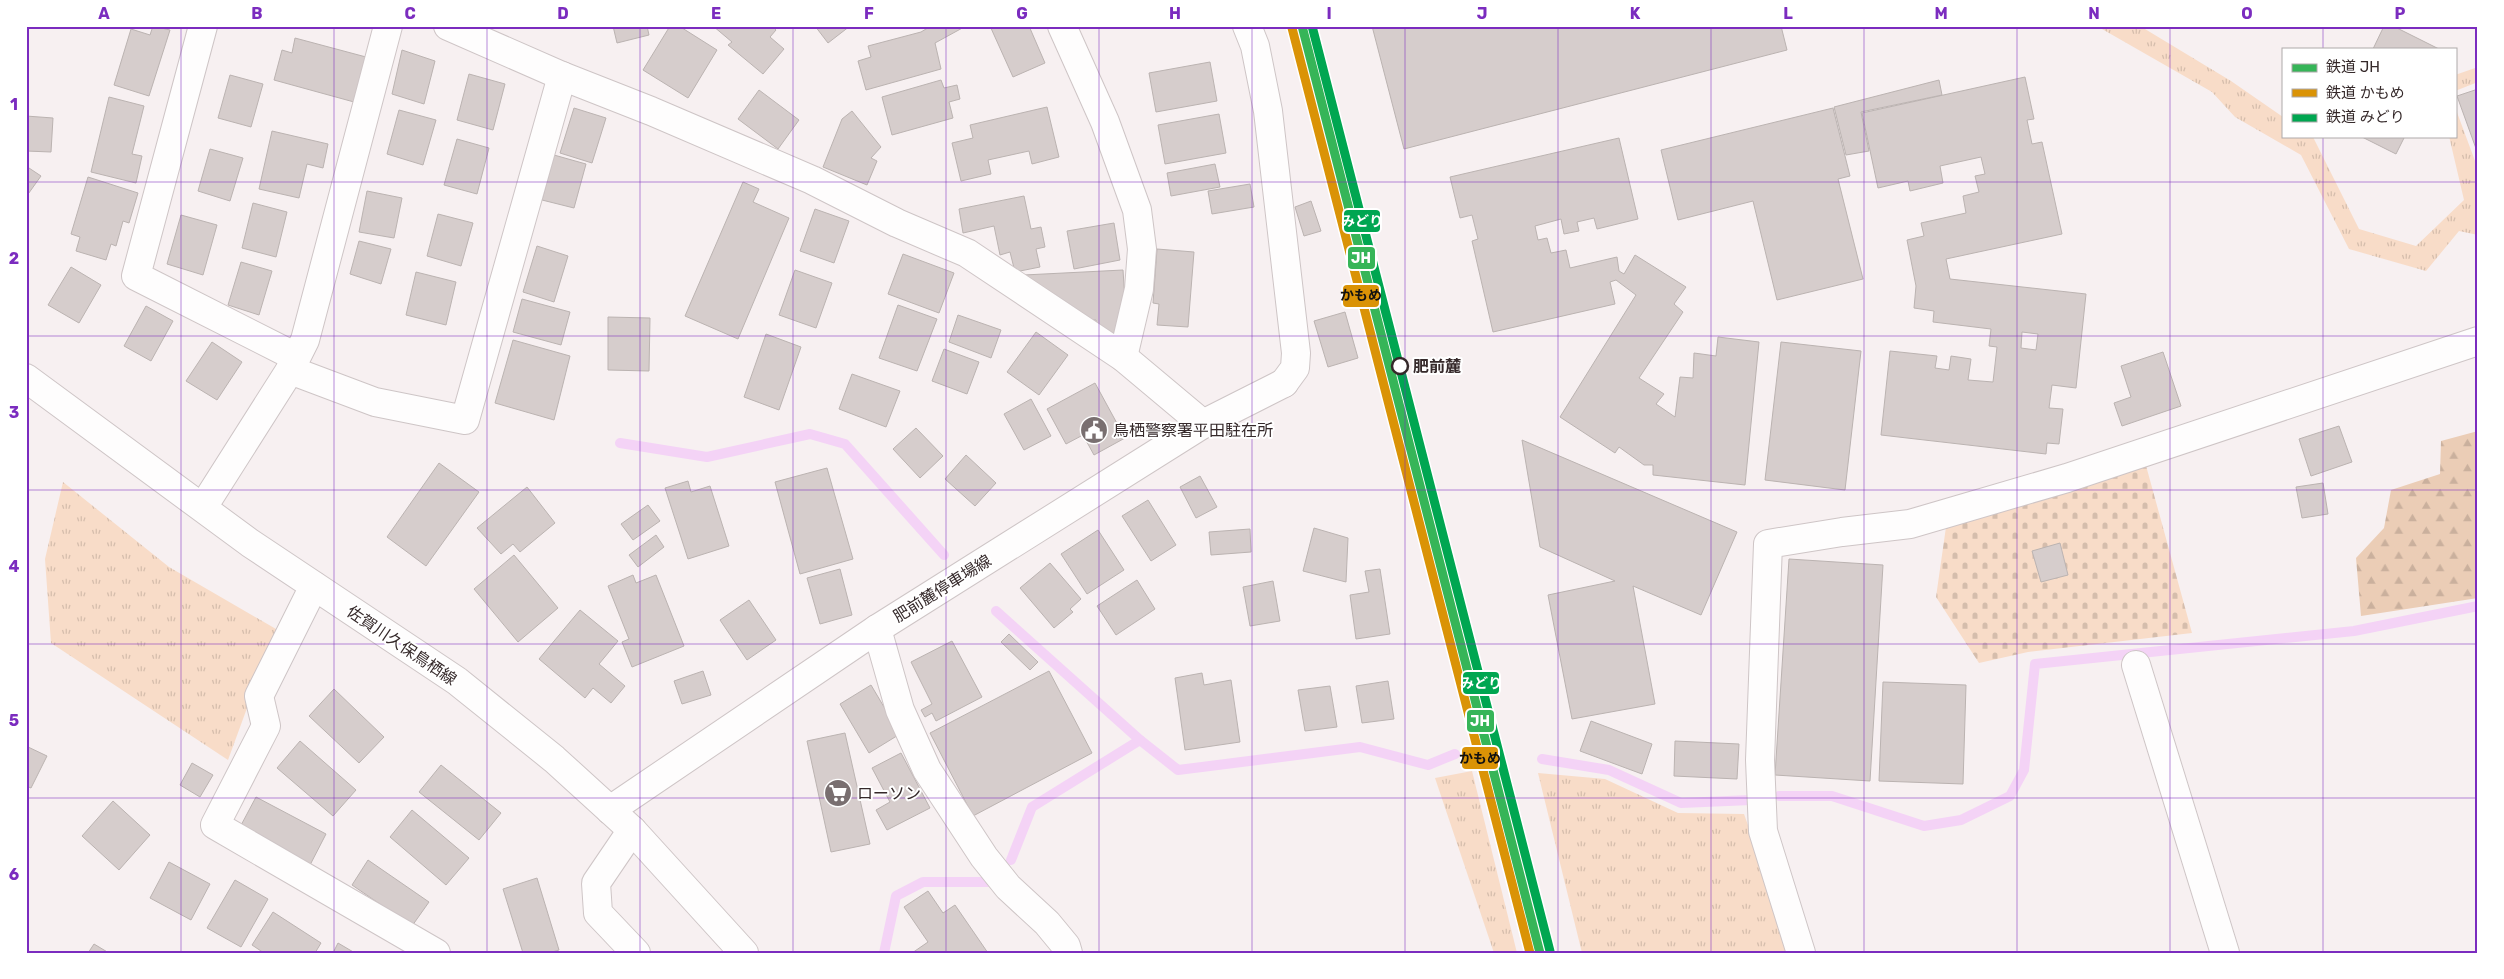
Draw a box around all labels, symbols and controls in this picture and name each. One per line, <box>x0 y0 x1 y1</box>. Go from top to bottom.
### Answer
text: A <box>98 4 110 23</box>
text: B <box>251 4 263 23</box>
text: C <box>404 4 416 23</box>
text: D <box>557 4 569 23</box>
text: E <box>711 4 721 23</box>
text: F <box>864 4 874 23</box>
text: G <box>1016 4 1028 23</box>
text: H <box>1169 4 1181 23</box>
text: I <box>1326 4 1332 23</box>
text: J <box>1477 4 1487 23</box>
text: K <box>1630 4 1641 23</box>
text: L <box>1783 4 1793 23</box>
text: M <box>1934 4 1948 23</box>
text: N <box>2088 4 2100 23</box>
text: O <box>2241 4 2253 23</box>
text: P <box>2395 4 2406 23</box>
legend <box>2282 48 2456 138</box>
text: 鉄道 JH <box>2326 58 2380 76</box>
text: 鉄道 かもめ <box>2326 84 2405 102</box>
text: 1 <box>10 95 18 114</box>
text: 鉄道 みどり <box>2326 108 2405 126</box>
line badge: みどり <box>1343 209 1381 233</box>
text: みどり <box>1341 213 1383 230</box>
line badge: JH <box>1347 246 1376 270</box>
text: 2 <box>9 249 19 268</box>
text: JH <box>1351 250 1371 267</box>
line badge: かもめ <box>1342 284 1380 308</box>
text: かもめ <box>1340 287 1382 304</box>
marker: 肥前麓 <box>1391 357 1409 375</box>
place label: 肥前麓 <box>1413 357 1461 376</box>
text: 3 <box>9 403 19 422</box>
public building icon: 鳥栖警察署平田駐在所 <box>1079 415 1109 445</box>
place label: 鳥栖警察署平田駐在所 <box>1113 421 1273 440</box>
street label: 肥前麓停車場線 <box>890 551 995 626</box>
text: 4 <box>9 557 20 576</box>
street label: 佐賀川久保鳥栖線 <box>343 602 460 689</box>
line badge: みどり <box>1462 671 1500 695</box>
text: みどり <box>1460 675 1502 692</box>
line badge: JH <box>1466 709 1495 733</box>
text: 5 <box>9 711 19 730</box>
text: JH <box>1470 713 1490 730</box>
line badge: かもめ <box>1461 746 1499 770</box>
text: かもめ <box>1459 750 1501 767</box>
supermarket icon: ローソン <box>823 778 853 808</box>
place label: ローソン <box>857 784 921 803</box>
text: 6 <box>9 865 19 884</box>

